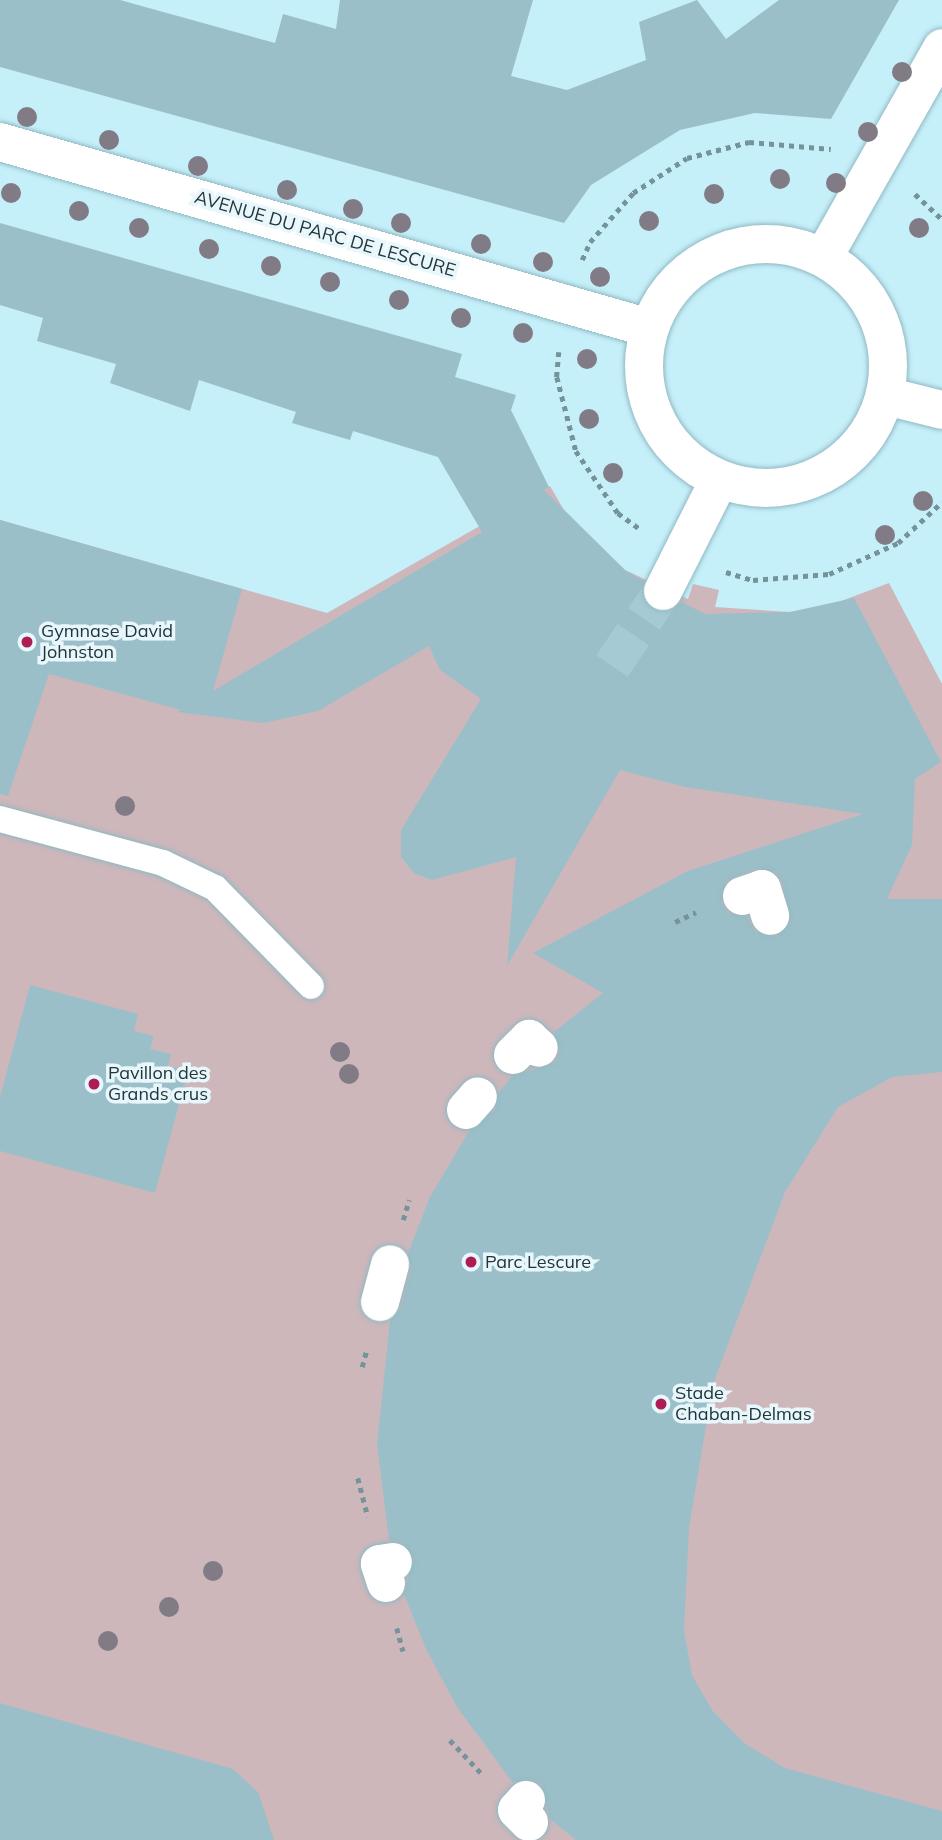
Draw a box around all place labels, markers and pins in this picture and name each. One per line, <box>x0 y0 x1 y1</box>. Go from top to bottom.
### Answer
place label: Gymnase David Johnston <box>41 621 173 664</box>
marker: Gymnase David Johnston <box>19 634 35 650</box>
place label: Pavillon des Grands crus <box>108 1063 208 1106</box>
marker: Pavillon des Grands crus <box>86 1076 102 1092</box>
place label: Parc Lescure <box>485 1251 591 1273</box>
marker: Parc Lescure <box>463 1254 479 1270</box>
place label: Stade Chaban-Delmas <box>675 1383 812 1426</box>
marker: Stade Chaban-Delmas <box>653 1396 669 1412</box>

